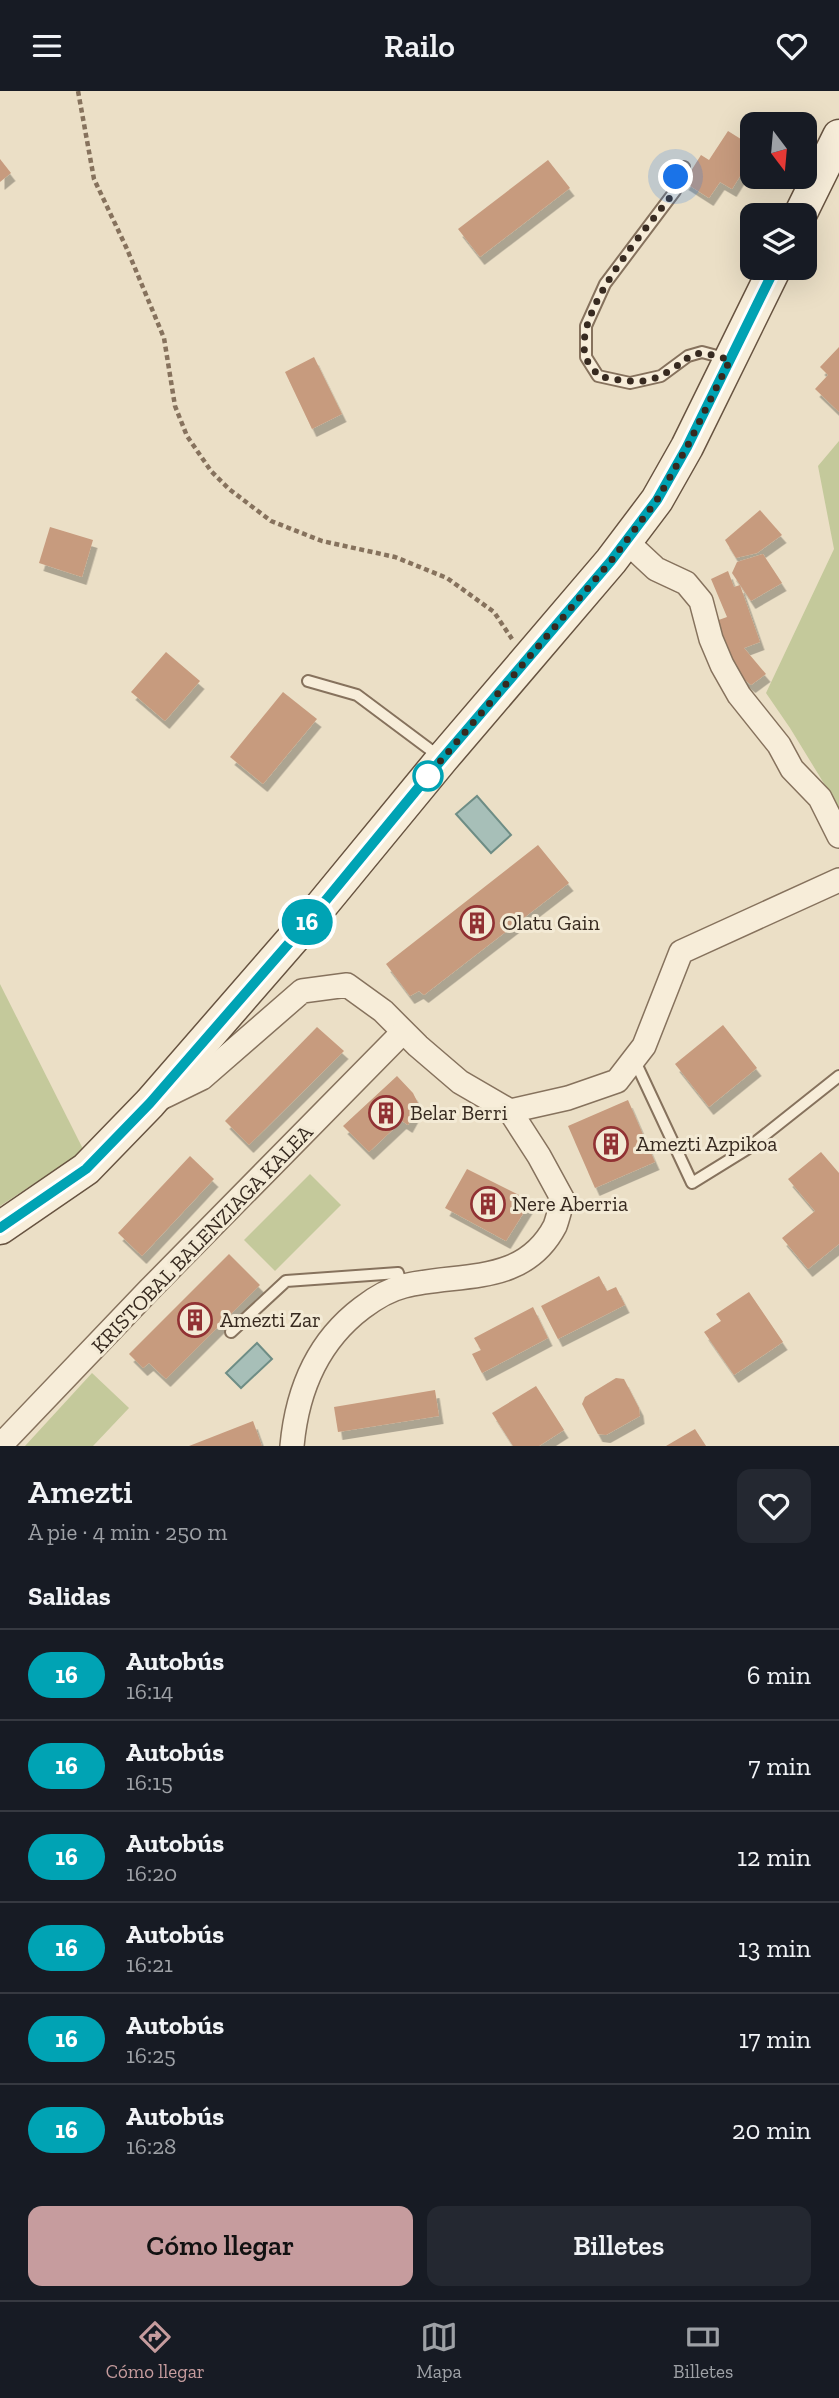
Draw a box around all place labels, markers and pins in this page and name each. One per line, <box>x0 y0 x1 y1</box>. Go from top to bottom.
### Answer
unlabelled marker <box>413 761 443 791</box>
building icon: Olatu Gain <box>458 904 496 942</box>
place label: Olatu Gain <box>502 910 600 935</box>
building icon: Belar Berri <box>367 1094 405 1132</box>
place label: Belar Berri <box>410 1100 508 1125</box>
building icon: Amezti Azpikoa <box>592 1125 630 1163</box>
place label: Amezti Azpikoa <box>636 1131 777 1156</box>
building icon: Nere Aberria <box>469 1185 507 1223</box>
place label: Nere Aberria <box>512 1191 628 1216</box>
building icon: Amezti Zar <box>176 1301 214 1339</box>
place label: Amezti Zar <box>220 1307 321 1332</box>

